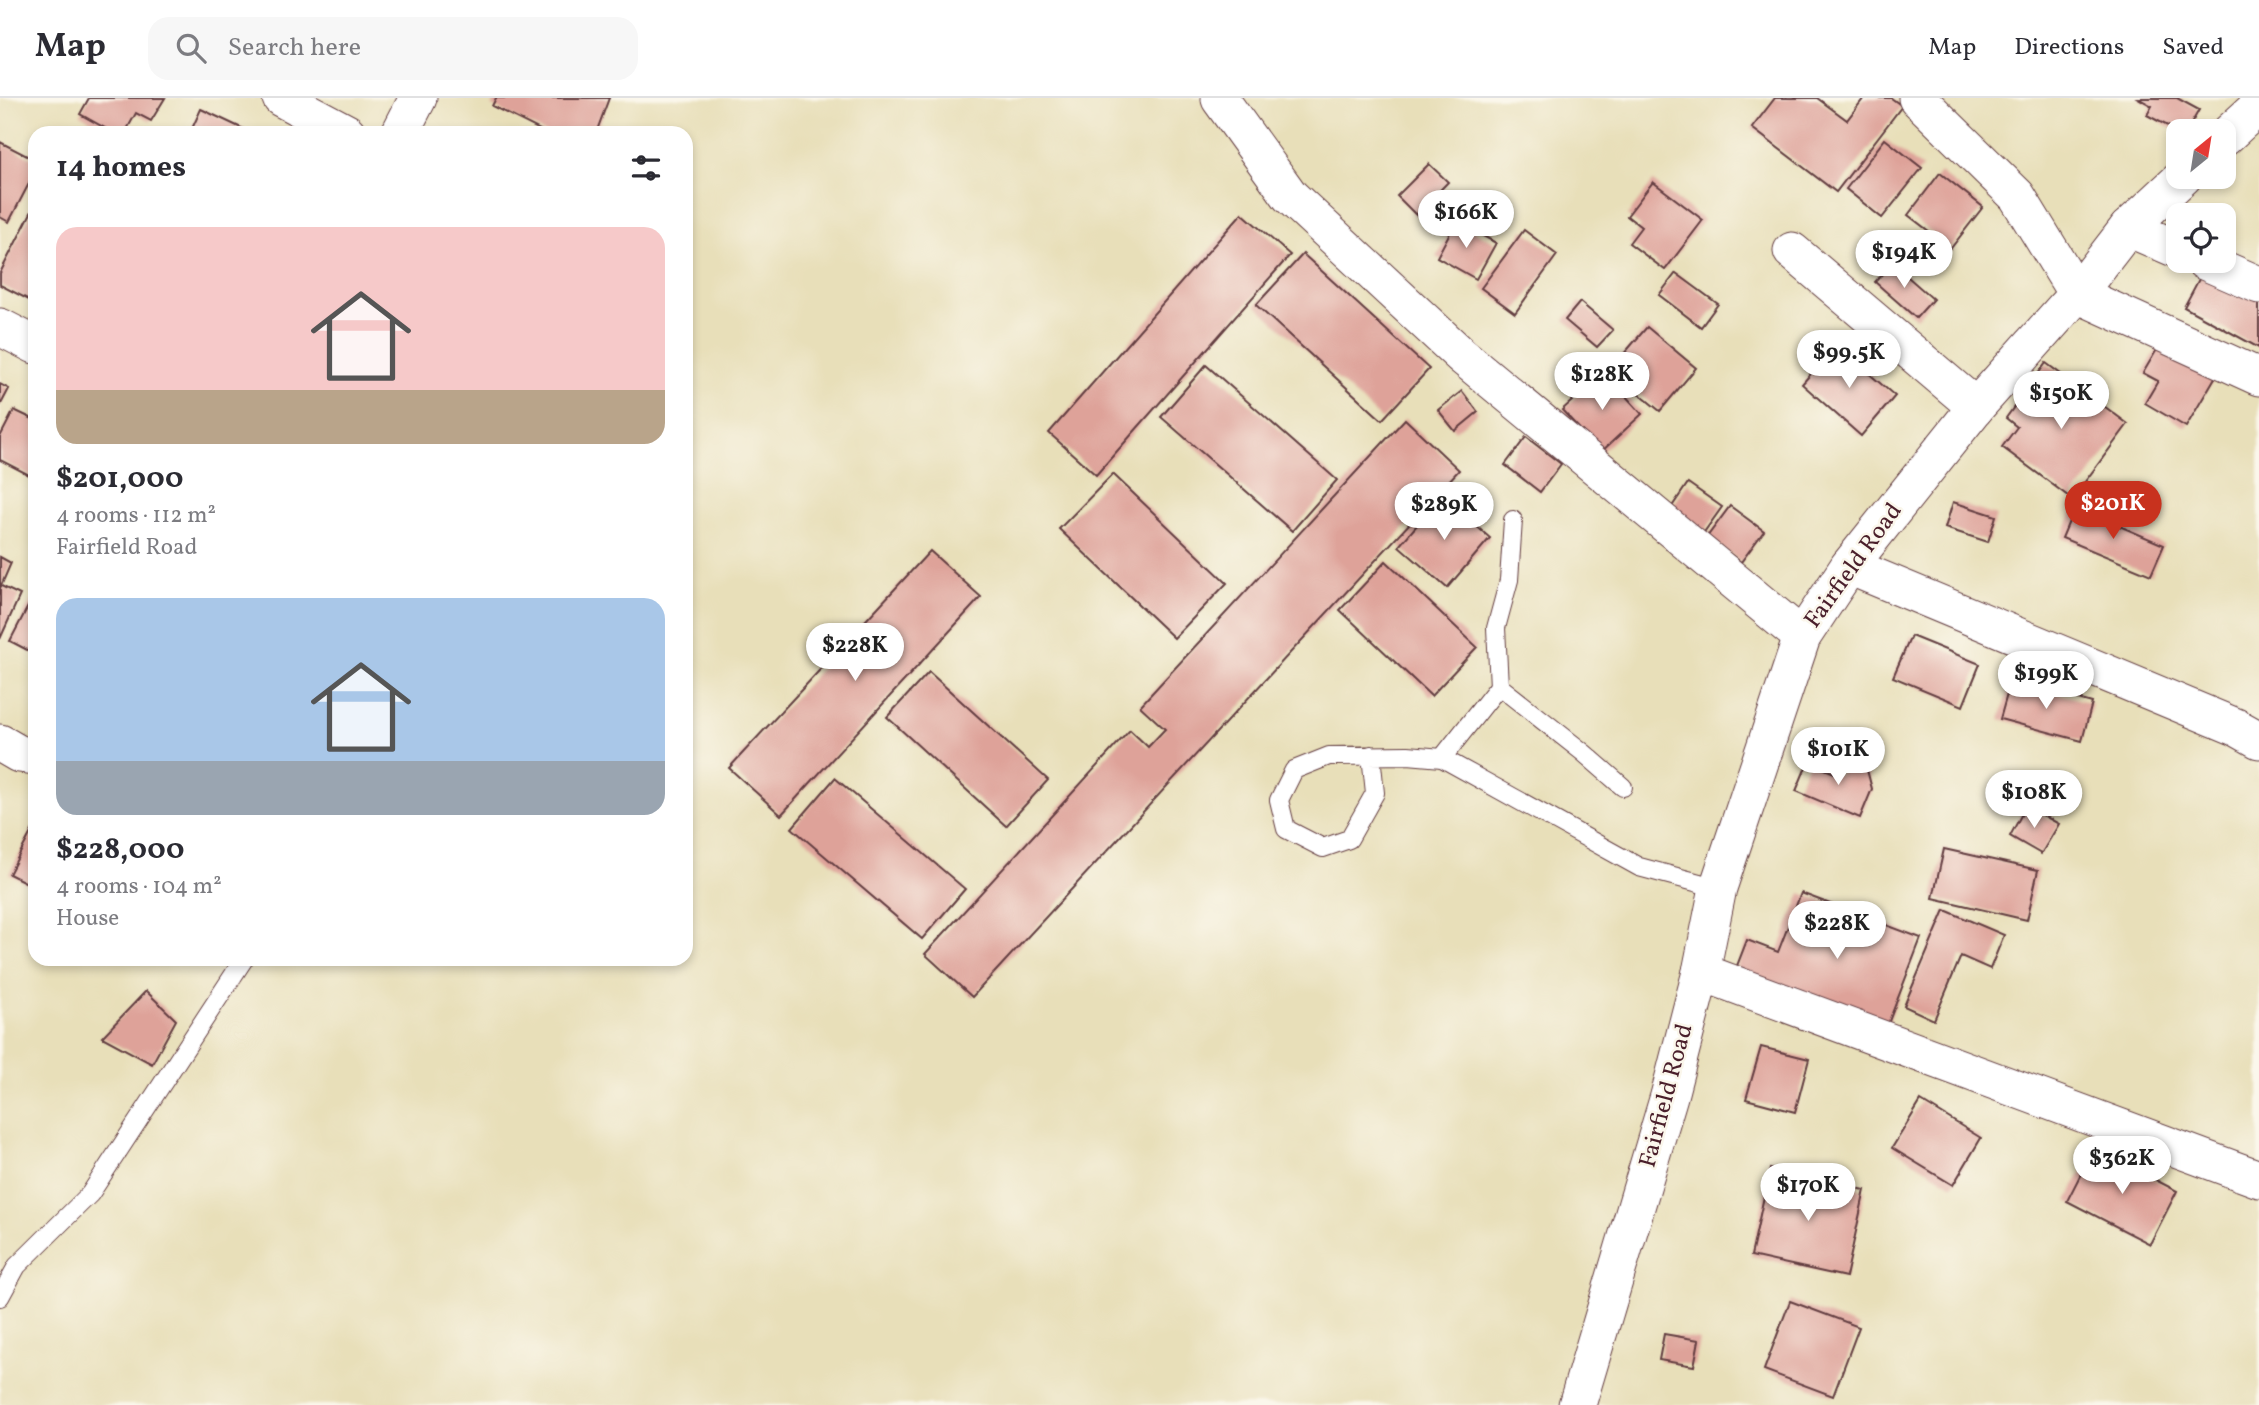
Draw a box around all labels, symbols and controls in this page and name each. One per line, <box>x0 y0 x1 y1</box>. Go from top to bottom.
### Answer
search box <box>148 17 638 80</box>
text: Map <box>35 25 106 71</box>
icon: search <box>172 29 210 67</box>
text: Search here <box>228 30 361 66</box>
text: Map <box>1928 31 1976 65</box>
text: Directions <box>2014 31 2124 65</box>
text: Saved <box>2162 31 2224 65</box>
north arrow <box>2166 119 2236 189</box>
map controls <box>2166 119 2236 273</box>
text: 14 homes <box>56 147 186 189</box>
icon: filters <box>627 149 665 187</box>
pin: $166K <box>1417 190 1515 250</box>
text: $166K <box>1434 197 1498 229</box>
button: locate <box>2166 203 2236 273</box>
pin: $194K <box>1855 230 1953 290</box>
text: $194K <box>1872 237 1936 269</box>
icon: home <box>298 273 424 399</box>
pin: $99.5K <box>1792 330 1906 390</box>
text: $99.5K <box>1813 337 1885 369</box>
pin: $128K <box>1553 352 1651 412</box>
text: $128K <box>1570 359 1634 391</box>
pin: $150K <box>2012 372 2110 431</box>
text: $150K <box>2029 378 2093 410</box>
text: $201,000 <box>56 458 183 500</box>
pin: $289K <box>1395 482 1493 542</box>
pin: $201K <box>2064 482 2162 541</box>
text: $201K <box>2081 488 2145 520</box>
text: $289K <box>1411 489 1477 521</box>
street label: Fairfield Road <box>1797 496 1911 636</box>
text: 4 rooms · 112 m² <box>56 500 216 532</box>
text: Fairfield Road <box>56 532 197 564</box>
pin: $228K <box>806 624 904 683</box>
text: $228K <box>822 630 888 662</box>
icon: home <box>298 644 424 770</box>
pin: $199K <box>1997 652 2095 711</box>
text: $199K <box>2014 658 2078 690</box>
pin: $101K <box>1789 728 1887 787</box>
text: $101K <box>1807 734 1869 766</box>
pin: $108K <box>1985 770 2083 830</box>
text: $108K <box>2001 777 2067 809</box>
text: $228,000 <box>56 829 185 871</box>
text: 4 rooms · 104 m² <box>56 871 222 903</box>
pin: $228K <box>1788 902 1886 961</box>
text: House <box>56 903 119 935</box>
text: $228K <box>1804 908 1870 940</box>
street label: Fairfield Road <box>1631 1020 1703 1172</box>
pin: $362K <box>2073 1136 2171 1196</box>
text: $362K <box>2089 1143 2155 1175</box>
pin: $170K <box>1759 1164 1857 1223</box>
text: $170K <box>1776 1170 1840 1202</box>

